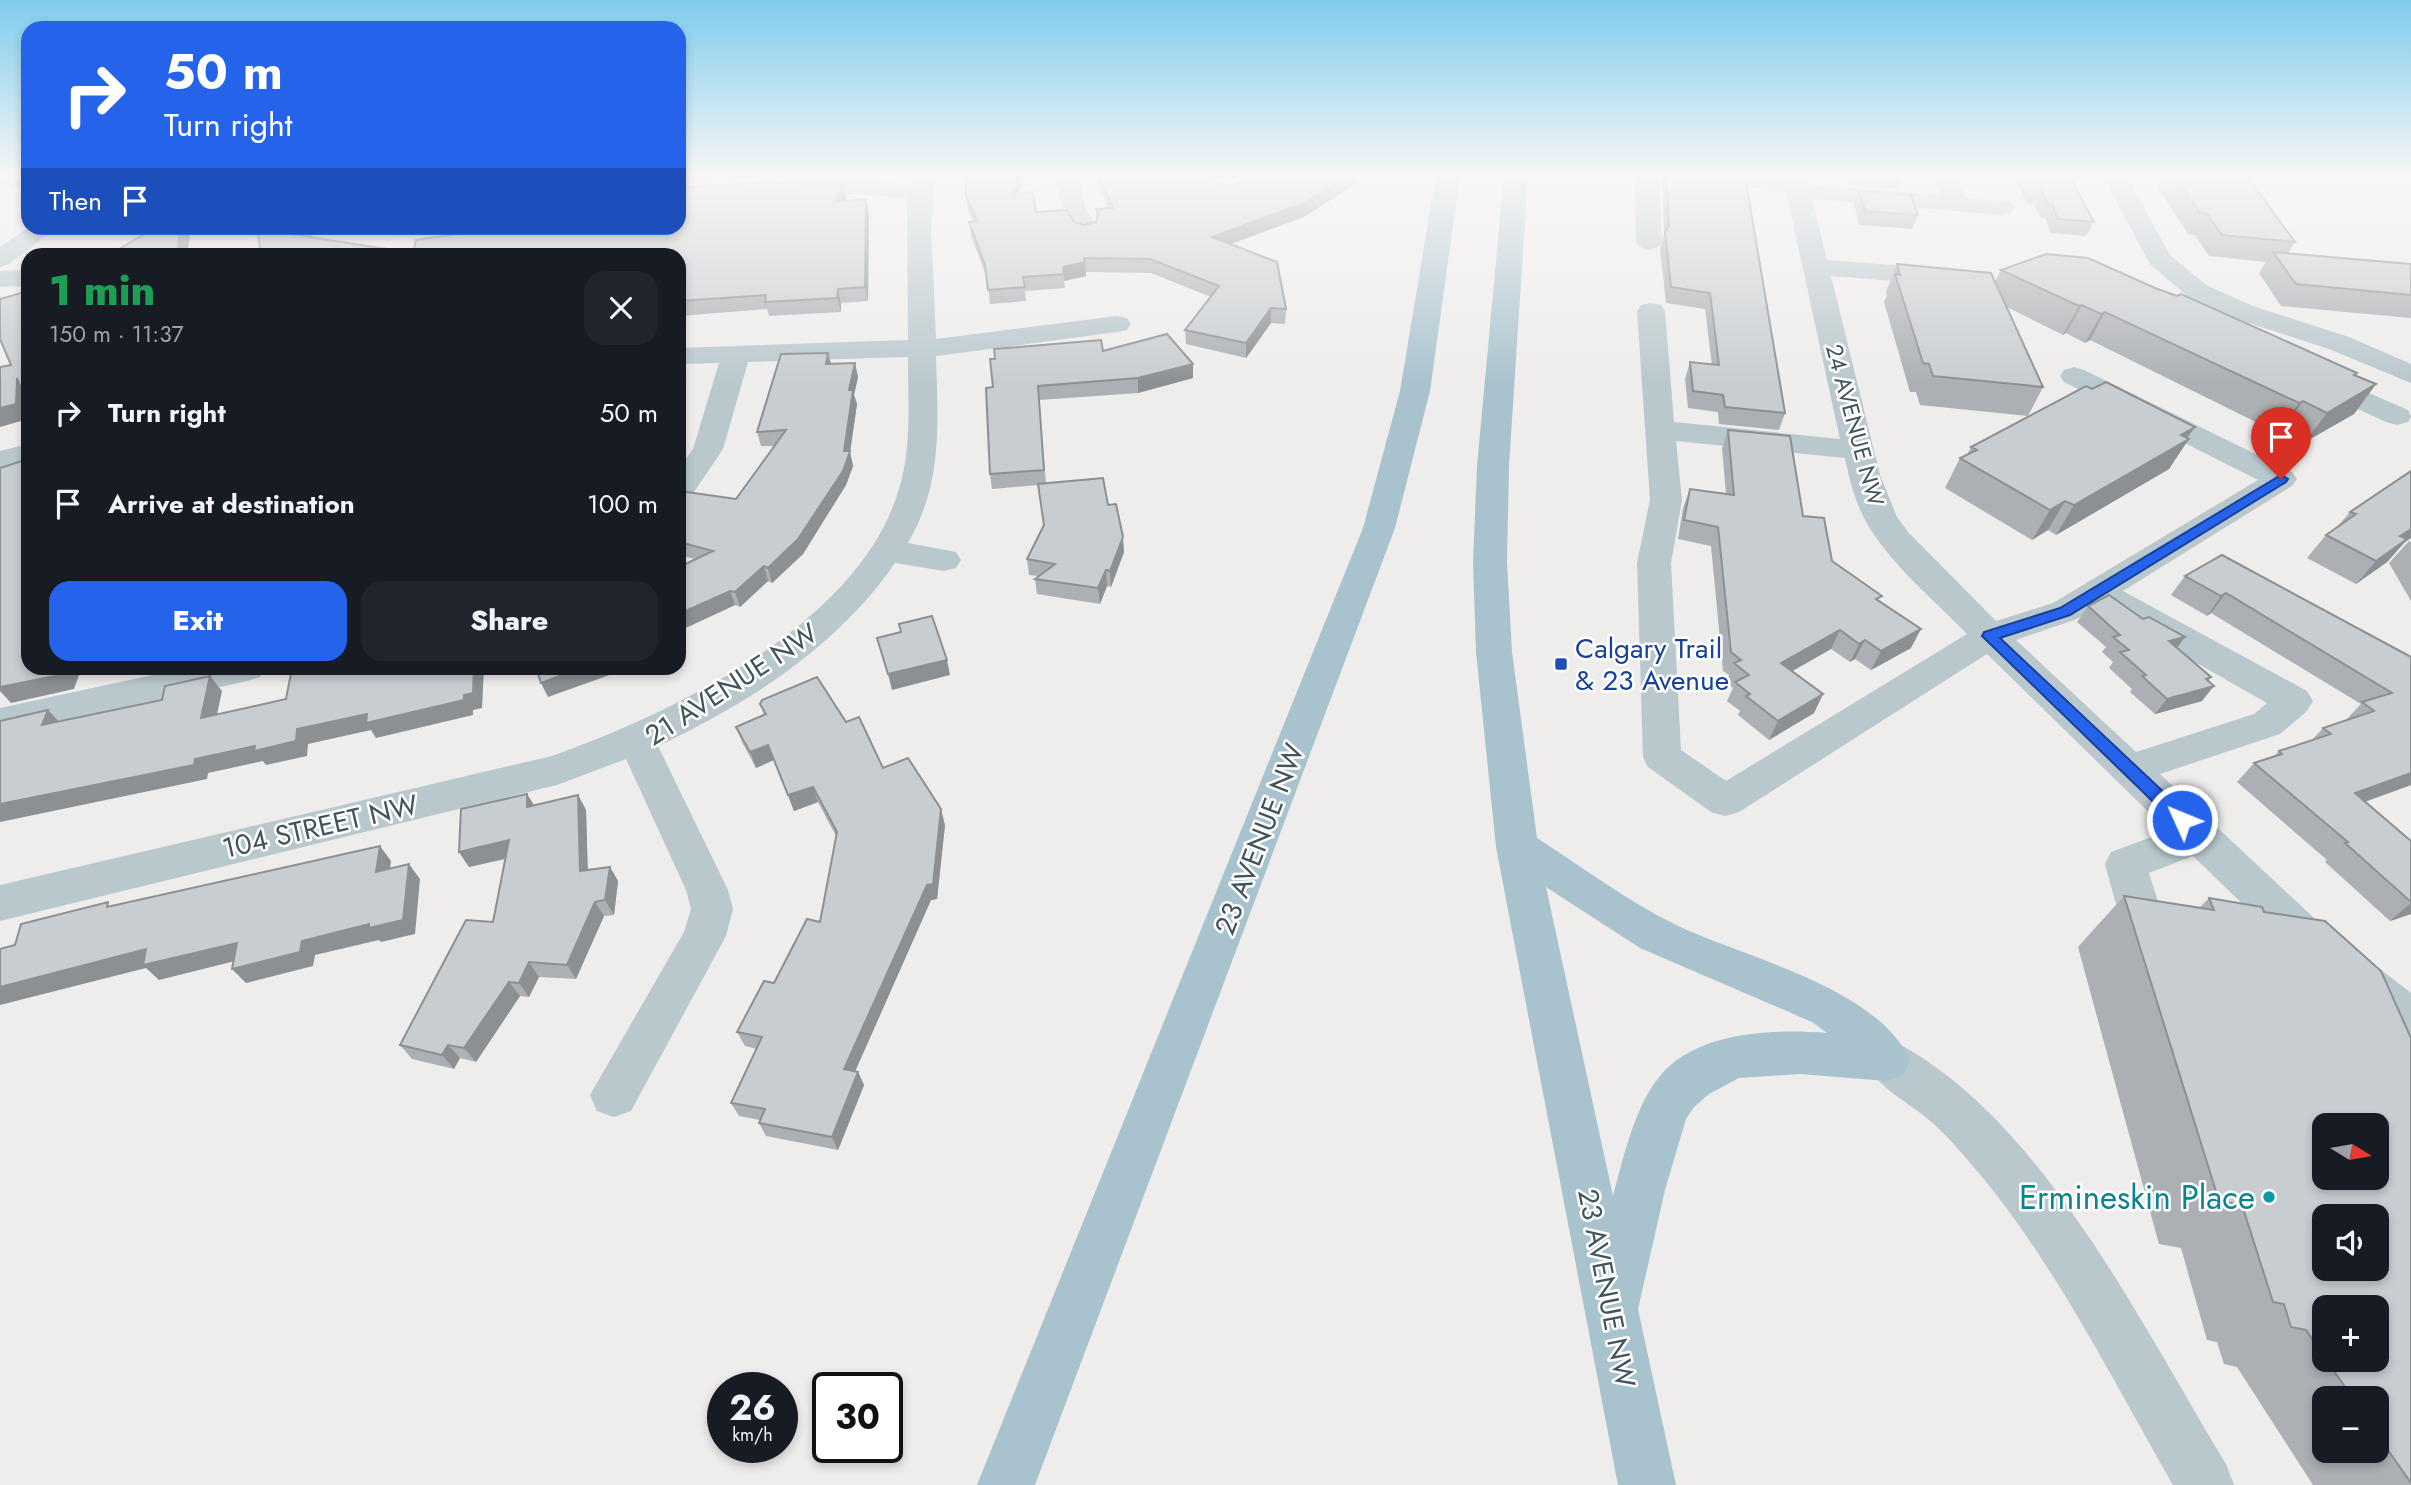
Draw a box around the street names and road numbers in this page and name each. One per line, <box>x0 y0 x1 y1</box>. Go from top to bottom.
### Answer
street label: 24 AVENUE NW <box>1817 340 1893 510</box>
street label: 21 AVENUE NW <box>637 613 826 756</box>
street label: 23 AVENUE NW <box>1204 737 1315 941</box>
street label: 104 STREET NW <box>218 784 422 869</box>
street label: 23 AVENUE NW <box>1567 1185 1646 1391</box>

